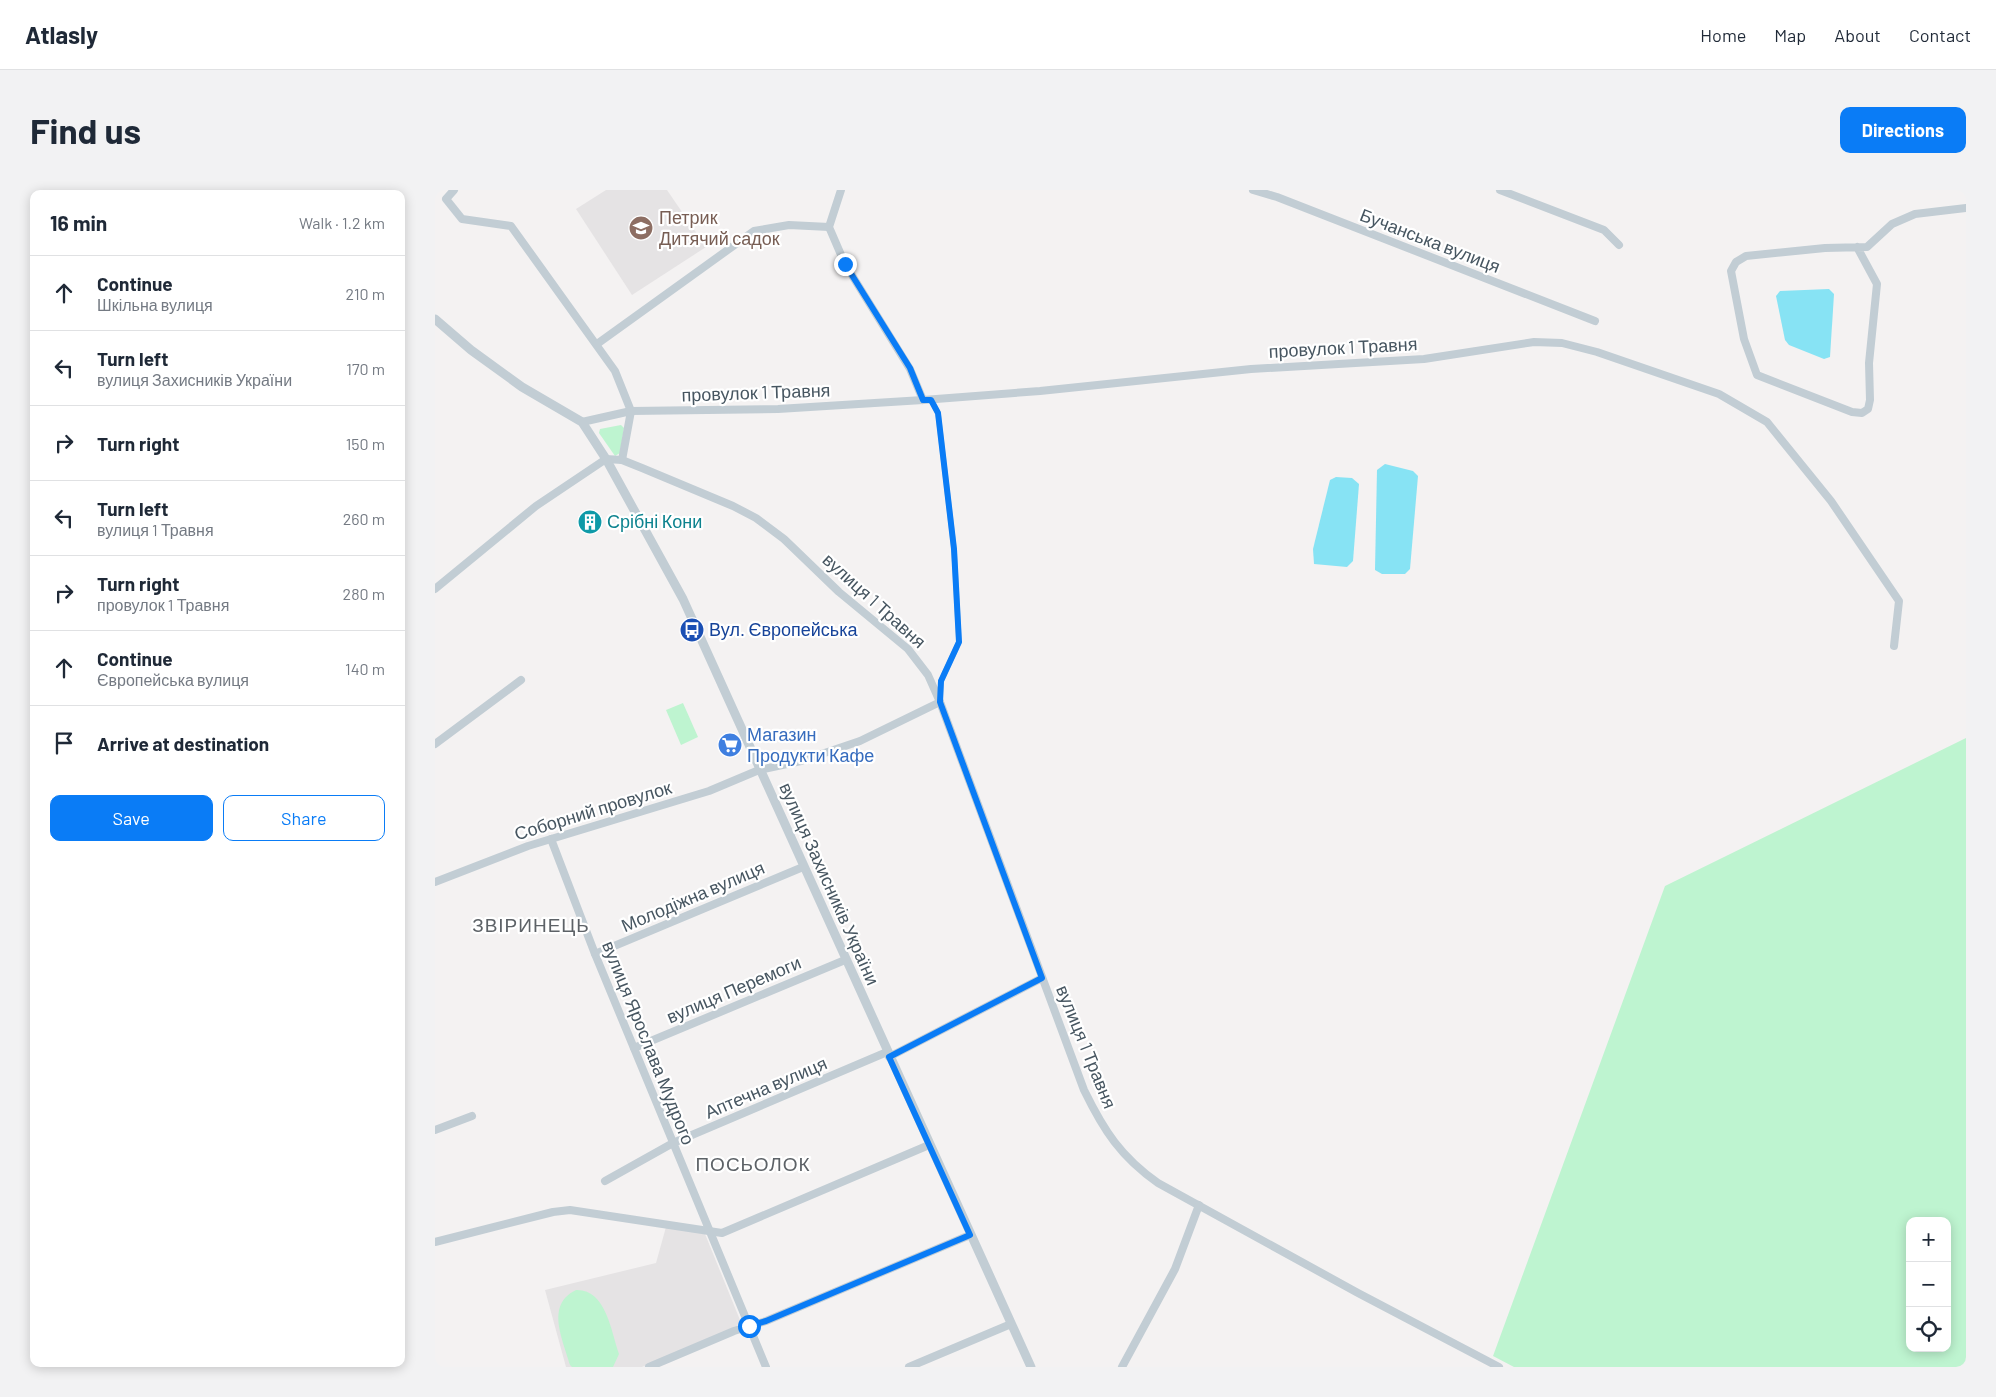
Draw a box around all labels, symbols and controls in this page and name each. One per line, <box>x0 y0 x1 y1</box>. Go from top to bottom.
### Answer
text: Atlasly <box>25 20 98 49</box>
text: Home <box>1700 24 1746 46</box>
text: Map <box>1774 24 1806 46</box>
text: About <box>1834 24 1881 46</box>
text: Contact <box>1909 24 1971 46</box>
button: Directions <box>1840 107 1966 153</box>
text: Find us <box>30 109 141 151</box>
street label: Бучанська вулиця <box>1357 203 1504 277</box>
place label: Петрик Дитячий садок <box>659 206 780 249</box>
text: 16 min <box>50 210 107 235</box>
text: Walk · 1.2 km <box>299 213 385 232</box>
school or university icon: Петрик Дитячий садок <box>628 215 654 241</box>
route end <box>834 253 857 276</box>
text: Continue <box>97 272 173 295</box>
icon: ahead <box>50 279 78 307</box>
text: 210 m <box>346 284 385 303</box>
text: Шкільна вулиця <box>97 295 213 314</box>
street label: провулок 1 Травня <box>1268 332 1418 362</box>
text: Turn left <box>97 347 168 370</box>
icon: left <box>50 354 78 382</box>
text: 170 m <box>346 359 385 378</box>
text: вулиця Захисників України <box>97 370 292 389</box>
street label: провулок 1 Травня <box>681 378 831 406</box>
icon: right <box>50 429 78 457</box>
text: Turn right <box>97 432 179 455</box>
text: 150 m <box>346 434 385 453</box>
text: Turn left <box>97 497 168 520</box>
icon: left <box>50 504 78 532</box>
text: 260 m <box>343 509 385 528</box>
building icon: Срібні Кони <box>577 509 603 535</box>
place label: Срібні Кони <box>607 510 702 532</box>
text: вулиця 1 Травня <box>97 520 214 539</box>
street label: вулиця 1 Травня <box>819 548 931 652</box>
text: Turn right <box>97 572 179 595</box>
icon: right <box>50 579 78 607</box>
text: 280 m <box>343 584 385 603</box>
text: провулок 1 Травня <box>97 595 229 614</box>
bus stop icon: Вул. Європейська <box>679 617 705 643</box>
place label: Вул. Європейська <box>709 618 858 640</box>
text: Continue <box>97 647 173 670</box>
icon: ahead <box>50 654 78 682</box>
text: 140 m <box>345 659 385 678</box>
text: Європейська вулиця <box>97 670 249 689</box>
place label: Магазин Продукти Кафе <box>747 723 874 766</box>
icon: arrive <box>50 729 78 757</box>
text: Arrive at destination <box>97 732 269 755</box>
supermarket icon: Магазин Продукти Кафе <box>717 732 743 758</box>
street label: Соборний провулок <box>511 776 674 844</box>
street label: вулиця Захисників України <box>775 779 885 988</box>
button: Save <box>50 795 213 841</box>
button: Share <box>223 795 385 841</box>
street label: Молодіжна вулиця <box>618 856 768 936</box>
district label: ЗВІРИНЕЦЬ <box>472 913 590 936</box>
street label: вулиця Ярослава Мудрого <box>598 938 700 1148</box>
street label: вулиця Перемоги <box>663 951 804 1027</box>
street label: вулиця 1 Травня <box>1052 982 1122 1112</box>
street label: Аптечна вулиця <box>701 1051 830 1123</box>
district label: ПОСЬОЛОК <box>695 1152 811 1175</box>
map controls <box>1906 1217 1951 1352</box>
button: + <box>1906 1217 1951 1262</box>
button: − <box>1906 1262 1951 1307</box>
button: locate <box>1906 1307 1951 1352</box>
route start <box>738 1315 761 1338</box>

